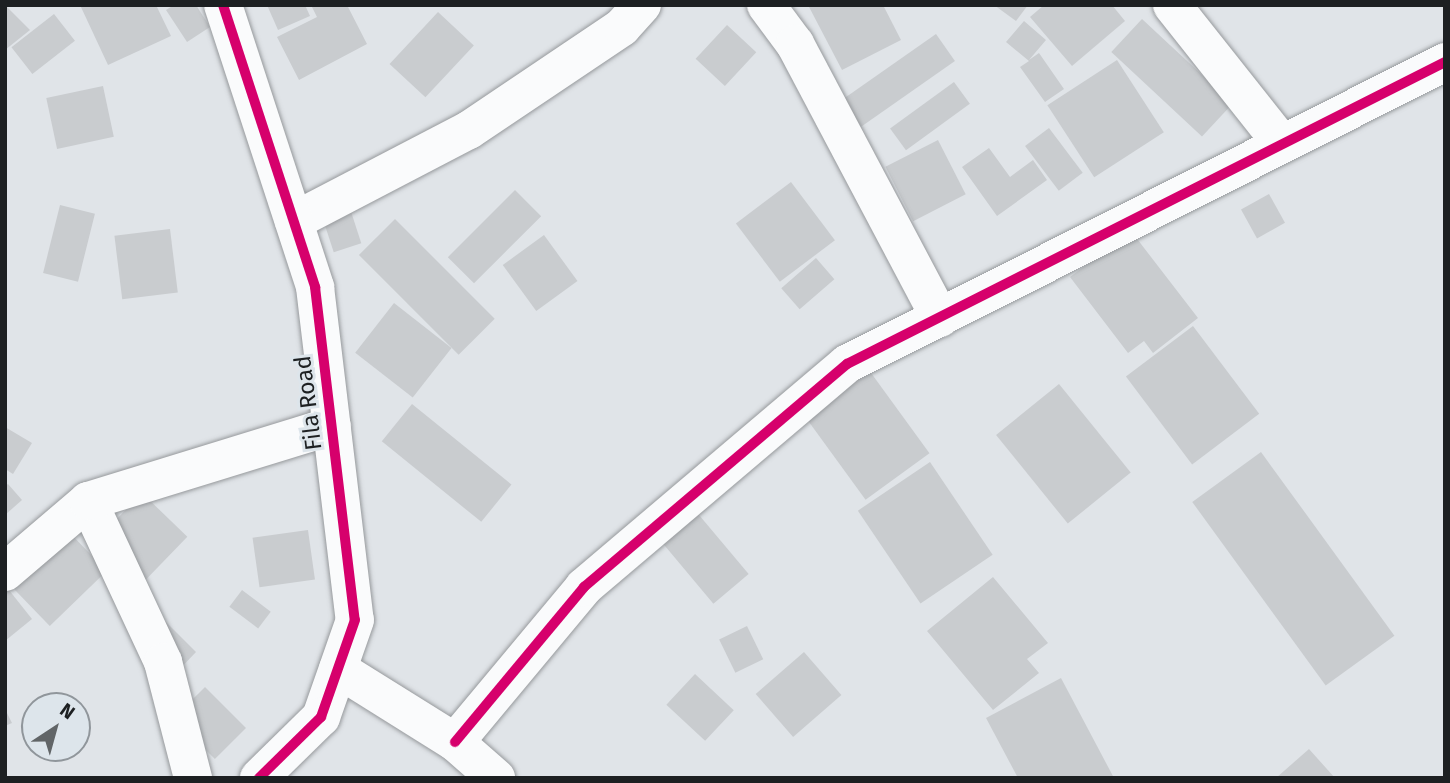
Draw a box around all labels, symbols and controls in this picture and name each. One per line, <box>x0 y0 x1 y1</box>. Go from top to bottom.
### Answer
street label: Fila Road <box>288 354 328 452</box>
north arrow <box>21 692 91 762</box>
text: N <box>56 698 79 724</box>

